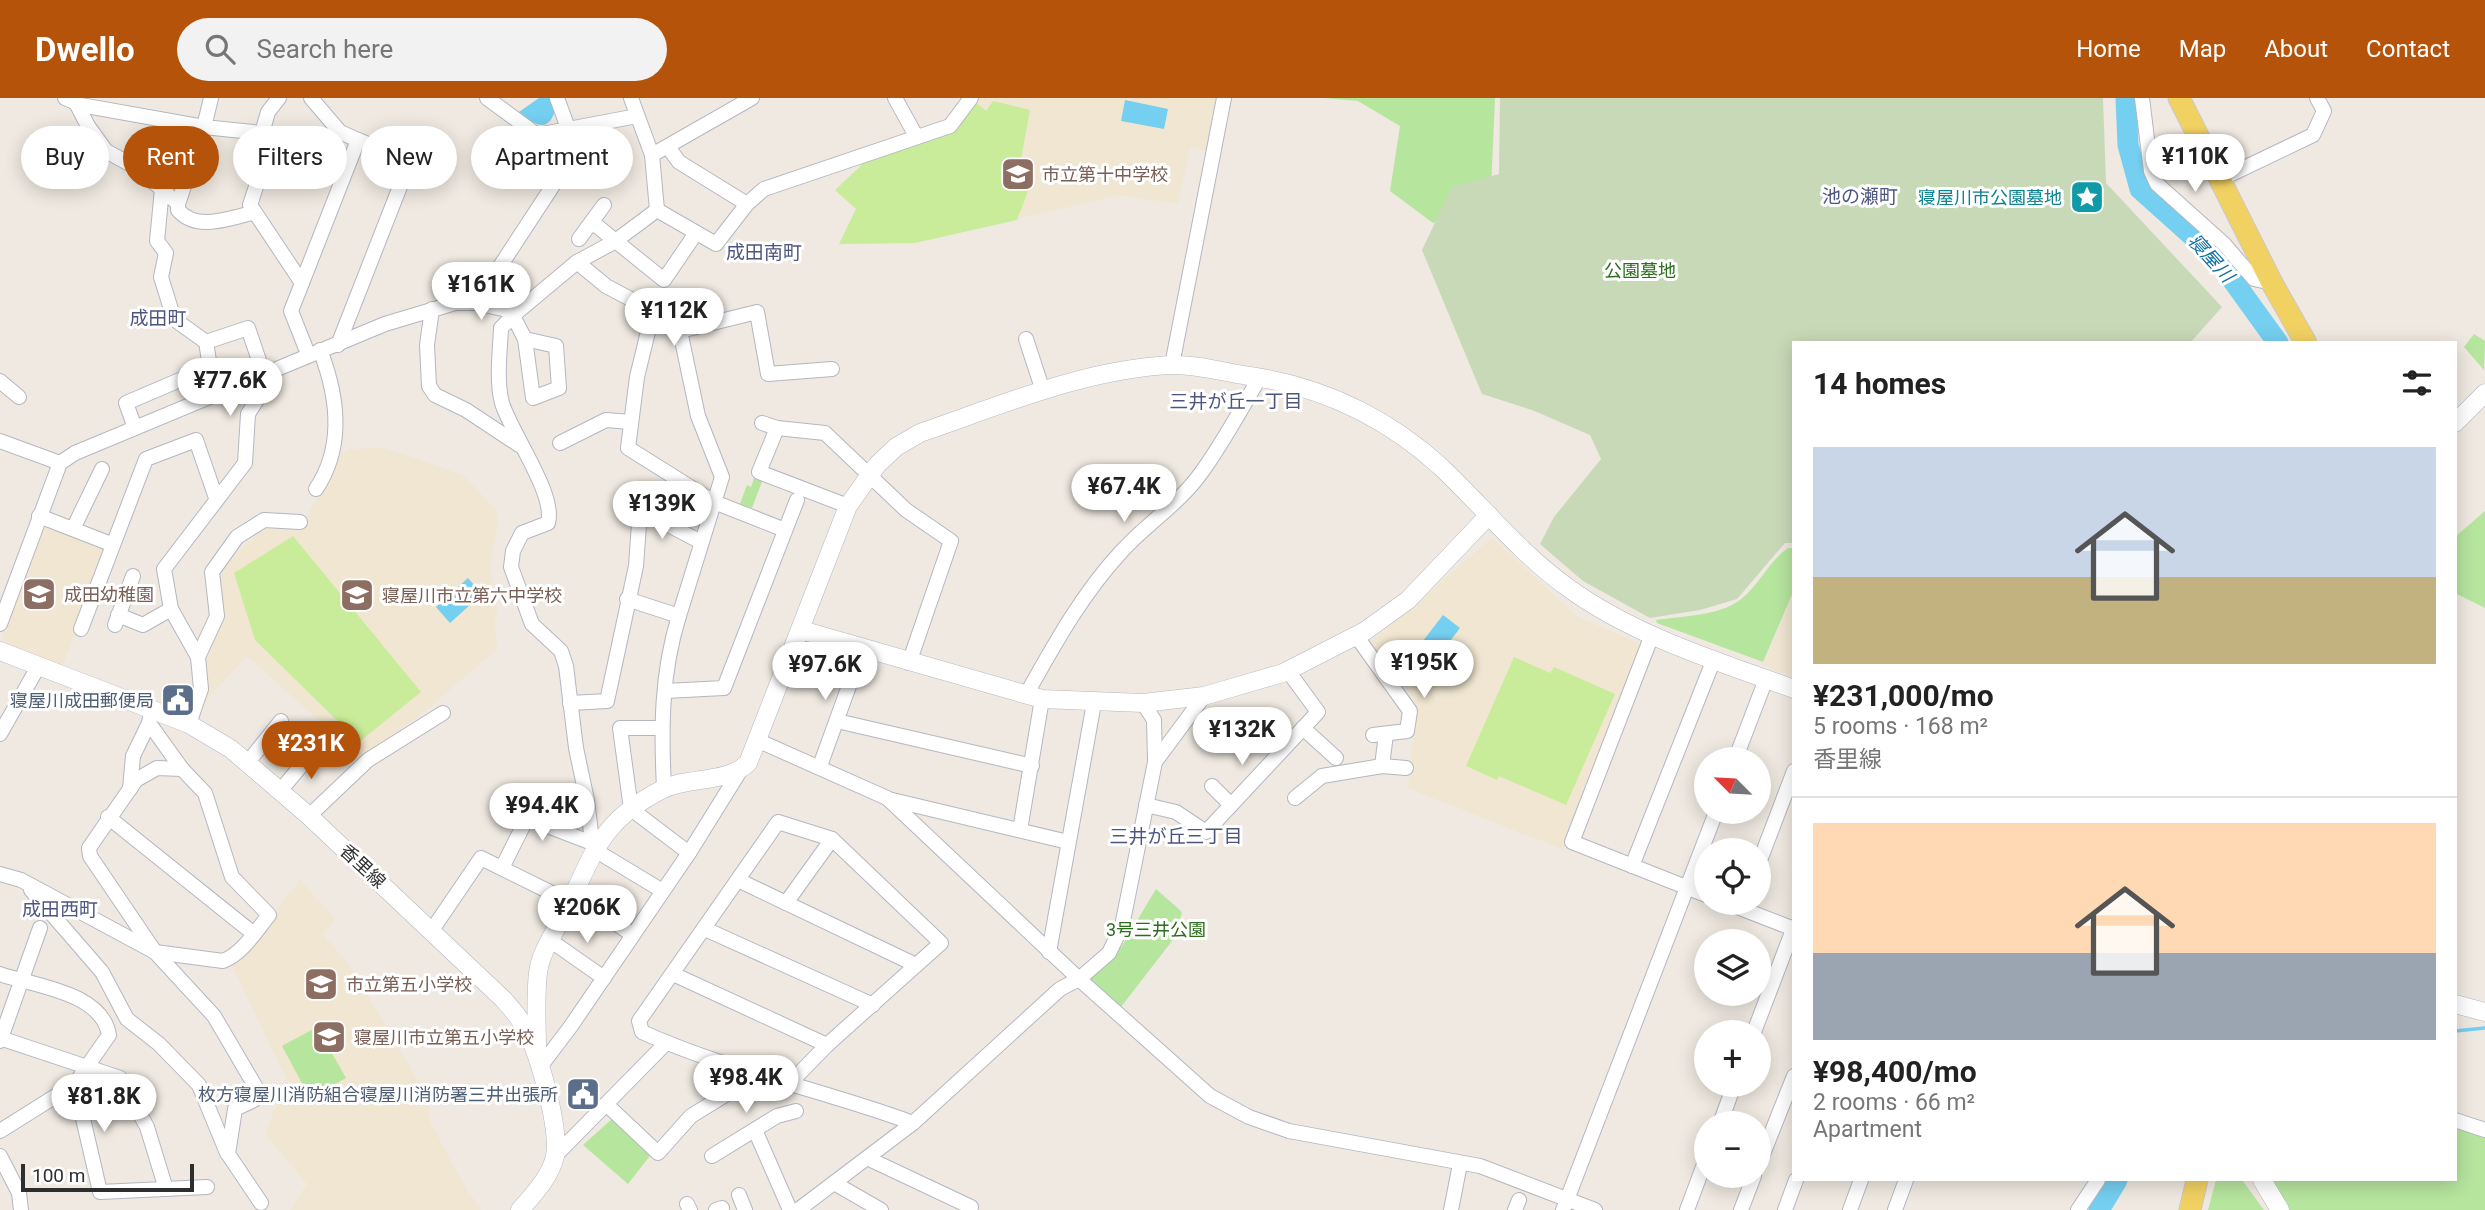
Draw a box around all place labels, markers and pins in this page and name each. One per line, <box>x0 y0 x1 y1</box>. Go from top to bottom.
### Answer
pin: ¥110K <box>2146 134 2244 194</box>
school or university icon: 市立第十中学校 <box>999 155 1037 193</box>
place label: 市立第十中学校 <box>1042 164 1168 185</box>
place icon: 寝屋川市公園墓地 <box>2068 178 2106 216</box>
place label: 寝屋川市公園墓地 <box>1918 187 2062 208</box>
pin: ¥161K <box>432 262 530 322</box>
pin: ¥112K <box>625 288 723 348</box>
pin: ¥77.6K <box>173 358 287 418</box>
pin: ¥67.4K <box>1067 464 1181 524</box>
pin: ¥139K <box>613 482 711 541</box>
school or university icon: 成田幼稚園 <box>20 575 58 613</box>
school or university icon: 寝屋川市立第六中学校 <box>338 576 376 614</box>
place label: 成田幼稚園 <box>64 584 154 605</box>
place label: 寝屋川市立第六中学校 <box>382 585 562 606</box>
pin: ¥195K <box>1375 640 1473 700</box>
pin: ¥97.6K <box>768 642 882 702</box>
public building icon: 寝屋川成田郵便局 <box>159 681 197 719</box>
place label: 寝屋川成田郵便局 <box>10 690 154 711</box>
pin: ¥132K <box>1193 708 1291 767</box>
pin: ¥231K <box>262 722 360 781</box>
pin: ¥94.4K <box>485 784 599 843</box>
pin: ¥206K <box>538 886 636 945</box>
school or university icon: 市立第五小学校 <box>302 965 340 1003</box>
place label: 市立第五小学校 <box>346 974 472 995</box>
school or university icon: 寝屋川市立第五小学校 <box>310 1018 348 1056</box>
place label: 寝屋川市立第五小学校 <box>354 1027 534 1048</box>
pin: ¥98.4K <box>689 1056 803 1115</box>
pin: ¥81.8K <box>47 1074 161 1134</box>
public building icon: 枚方寝屋川消防組合寝屋川消防署三井出張所 <box>564 1075 602 1113</box>
place label: 枚方寝屋川消防組合寝屋川消防署三井出張所 <box>198 1084 558 1105</box>

